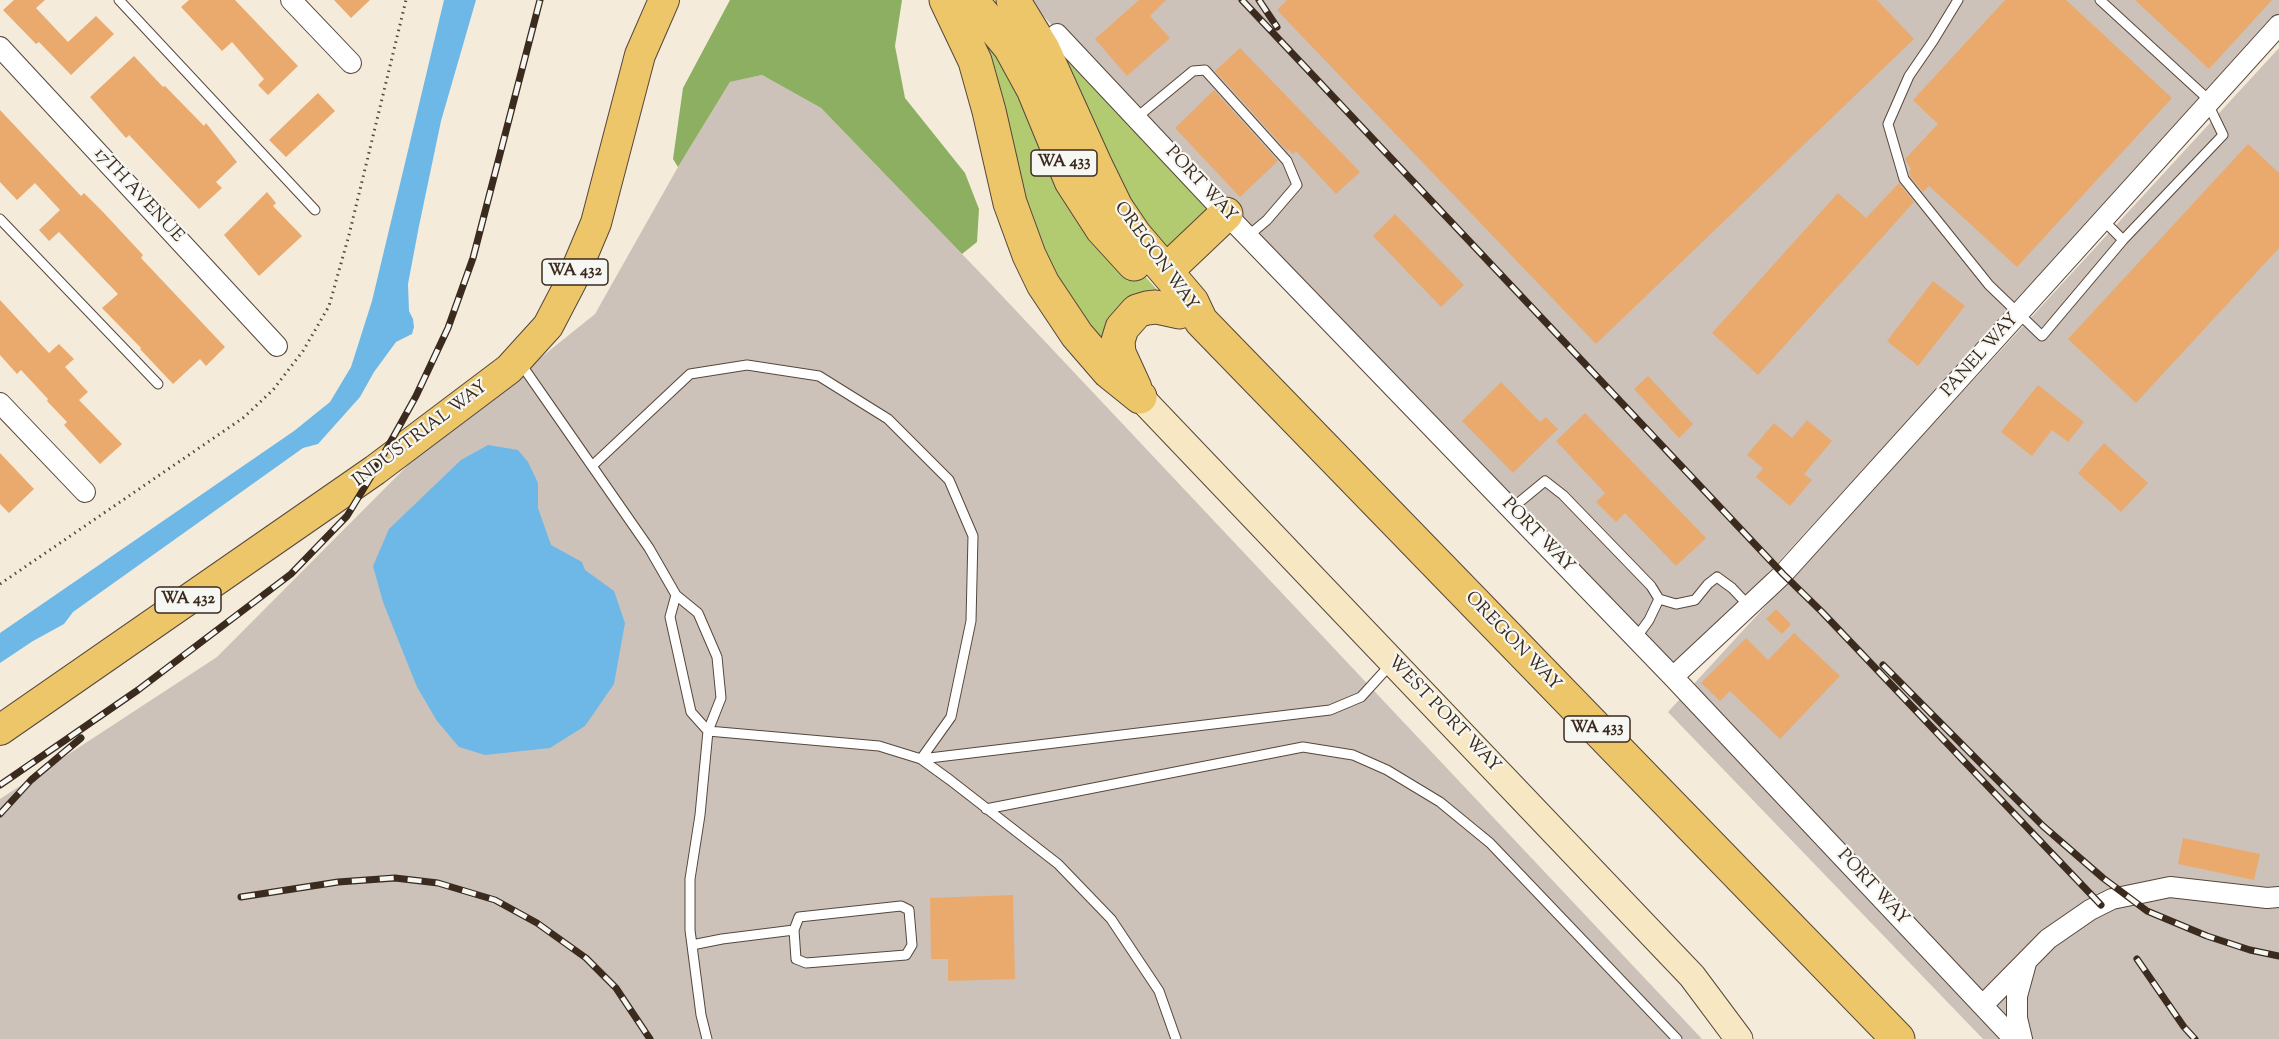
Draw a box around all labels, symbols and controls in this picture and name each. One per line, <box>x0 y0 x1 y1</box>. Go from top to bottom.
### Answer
street label: PORT WAY <box>1160 143 1240 227</box>
street label: 17TH AVENUE <box>89 144 187 248</box>
road number: WA 433 <box>1031 150 1097 176</box>
street label: OREGON WAY <box>1108 198 1202 316</box>
road number: WA 432 <box>542 259 608 285</box>
street label: PANEL WAY <box>1938 310 2024 402</box>
street label: INDUSTRIAL WAY <box>349 377 493 493</box>
street label: PORT WAY <box>1496 494 1578 578</box>
road number: WA 432 <box>155 587 221 613</box>
street label: OREGON WAY <box>1459 588 1565 696</box>
street label: WEST PORT WAY <box>1382 652 1504 778</box>
road number: WA 433 <box>1564 716 1630 742</box>
street label: PORT WAY <box>1832 846 1912 930</box>

